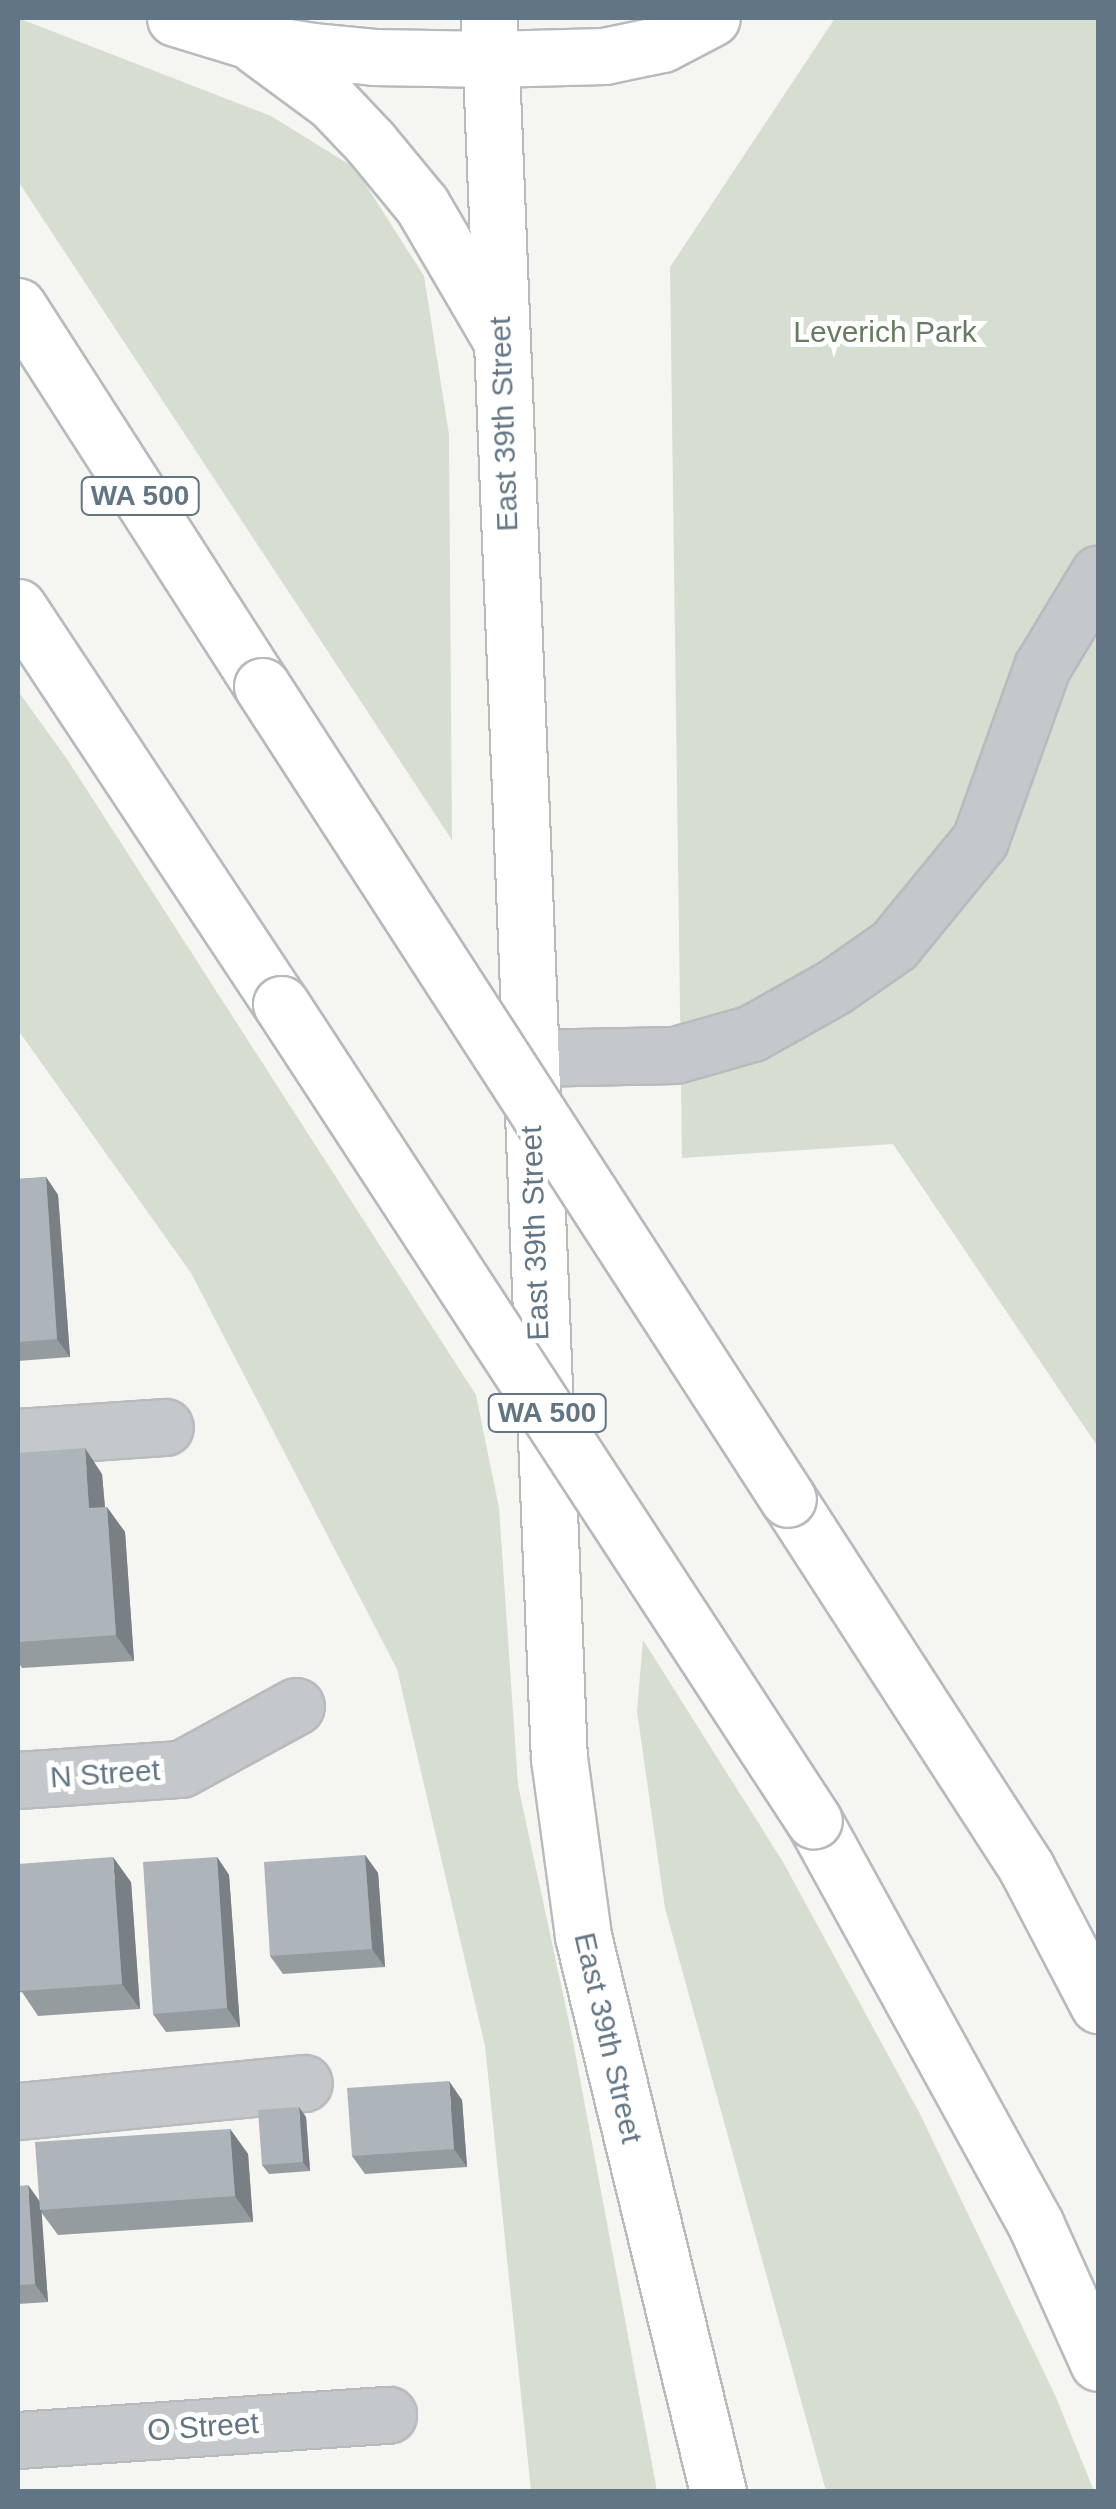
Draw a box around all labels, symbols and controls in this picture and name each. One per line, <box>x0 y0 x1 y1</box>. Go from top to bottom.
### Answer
park label: Leverich Park <box>793 314 977 350</box>
street label: East 39th Street <box>482 316 526 532</box>
road number: WA 500 <box>80 473 200 519</box>
street label: East 39th Street <box>513 1125 557 1341</box>
road number: WA 500 <box>487 1390 607 1436</box>
street label: N Street <box>49 1752 161 1796</box>
street label: East 39th Street <box>566 1929 650 2147</box>
street label: O Street <box>146 2405 260 2449</box>

